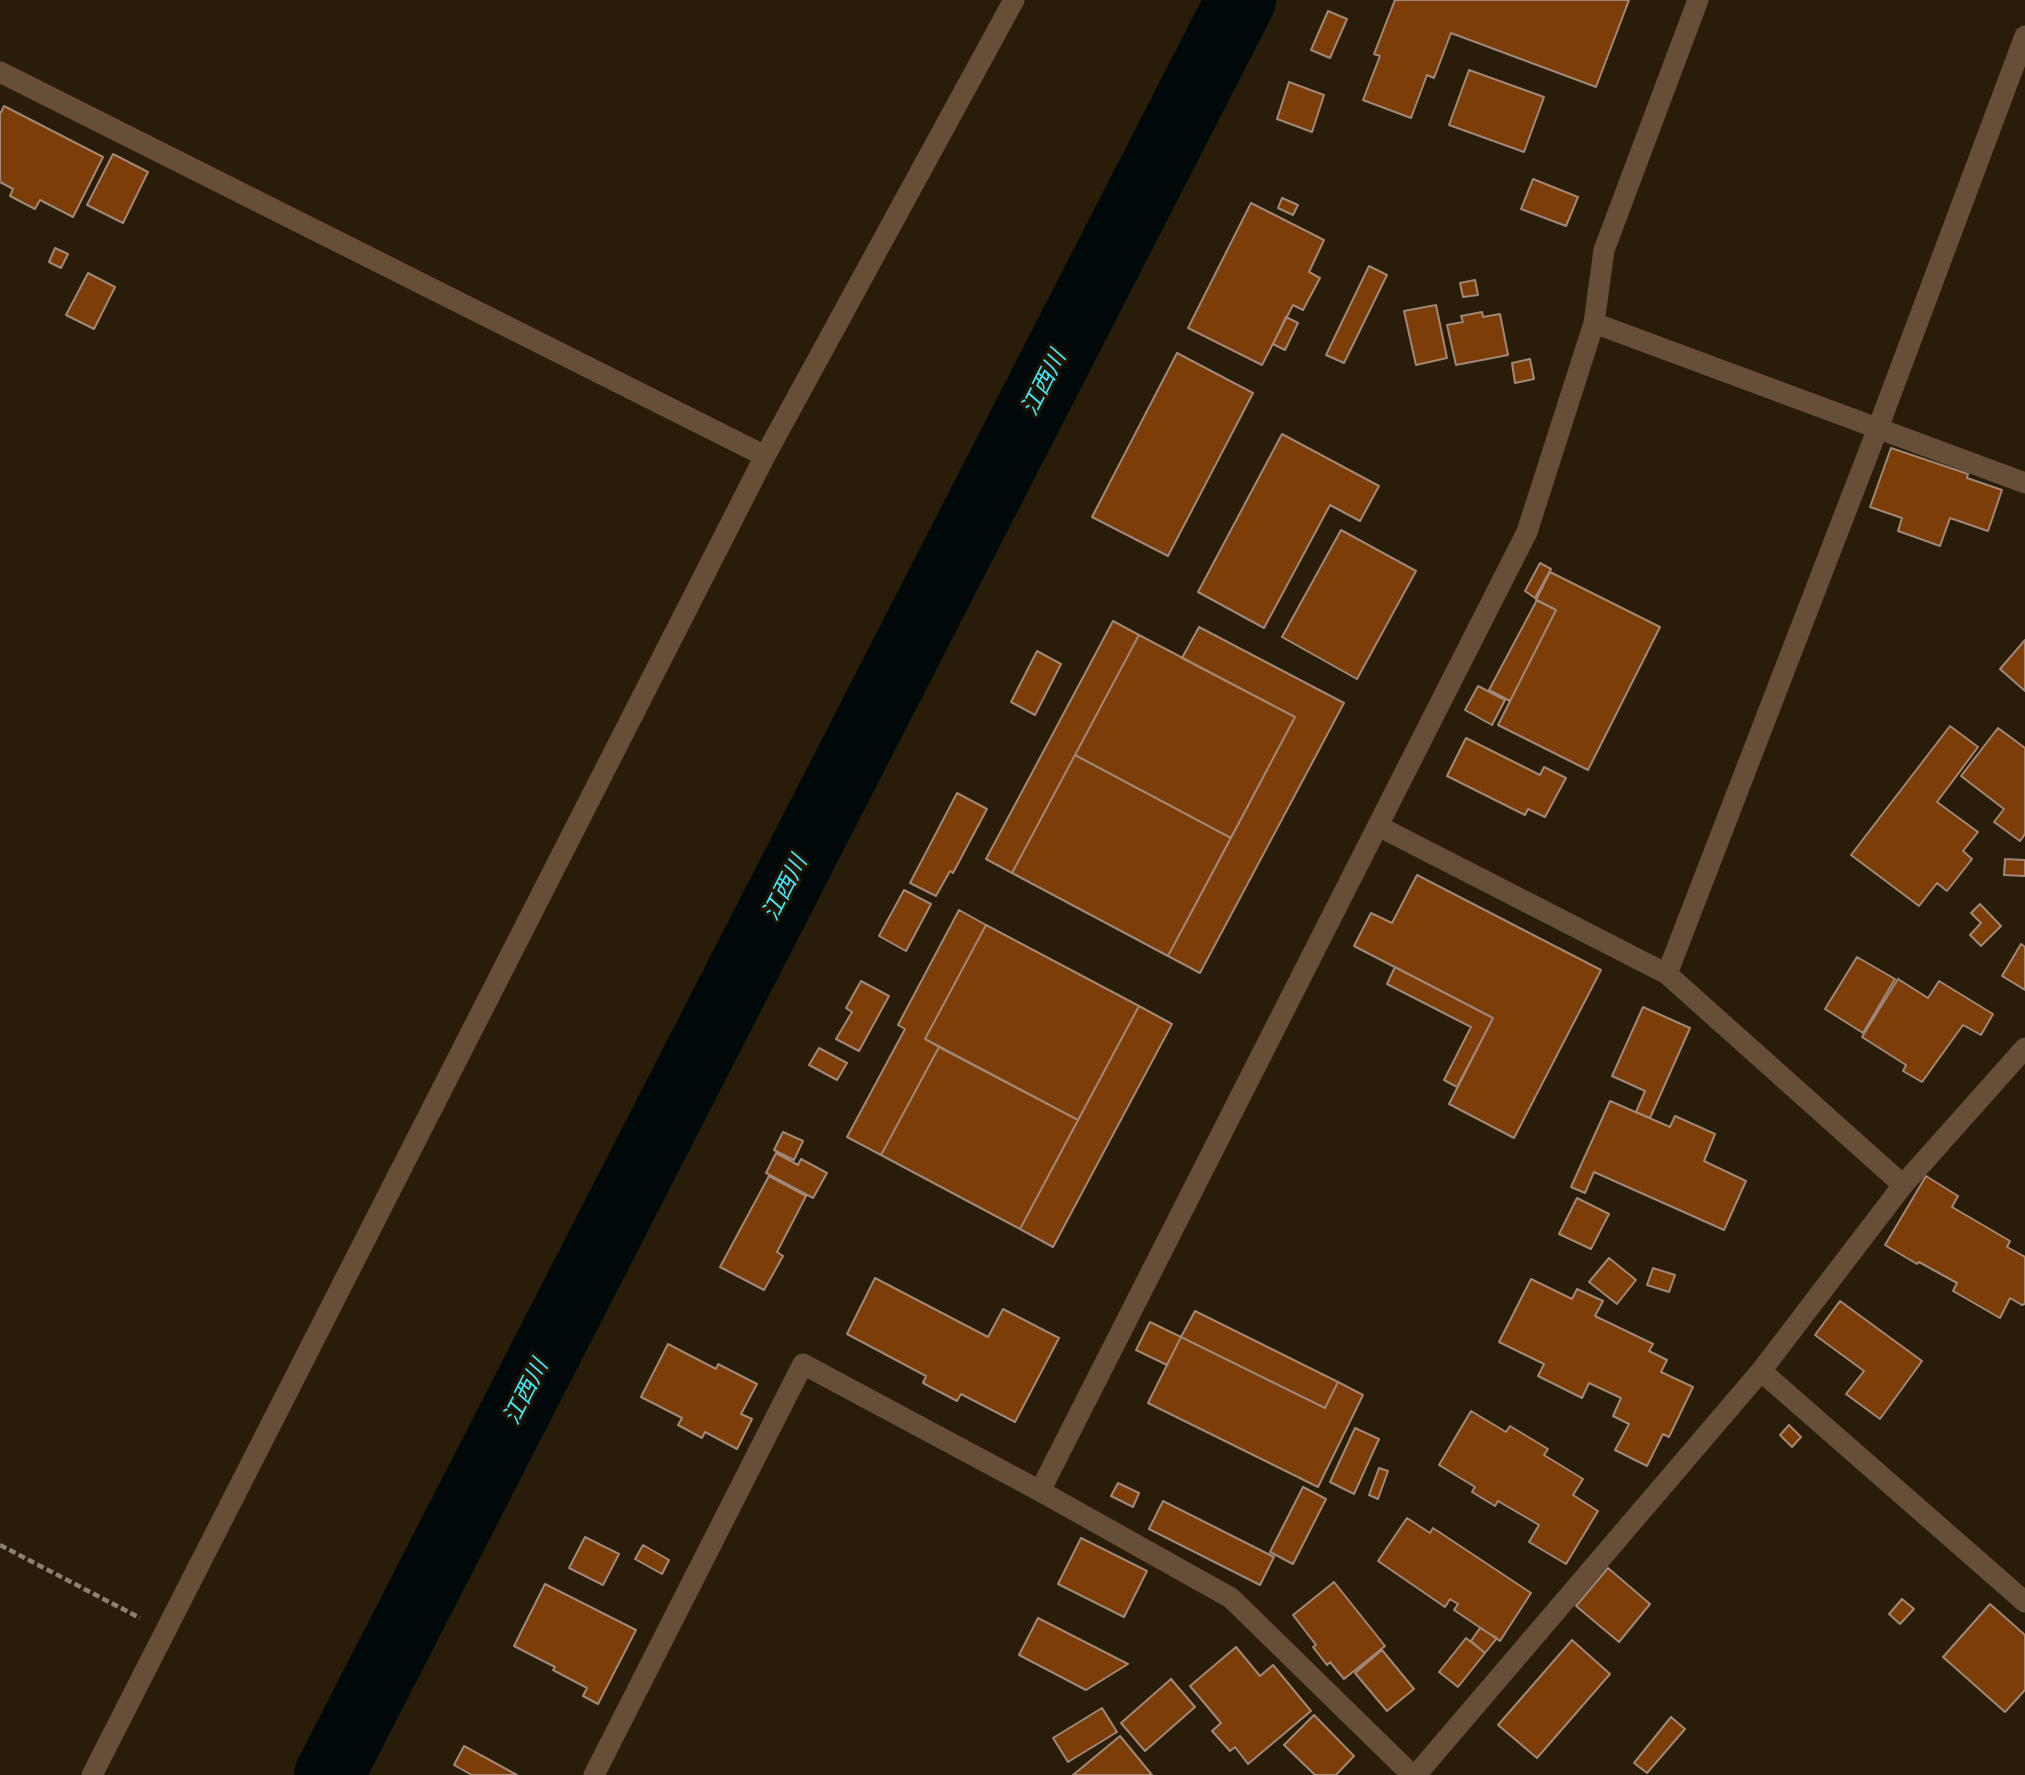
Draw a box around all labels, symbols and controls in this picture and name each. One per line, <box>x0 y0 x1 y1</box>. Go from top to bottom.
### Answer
water label: 江西川 <box>1016 346 1072 420</box>
water label: 江西川 <box>757 851 813 925</box>
water label: 江西川 <box>498 1355 554 1429</box>

